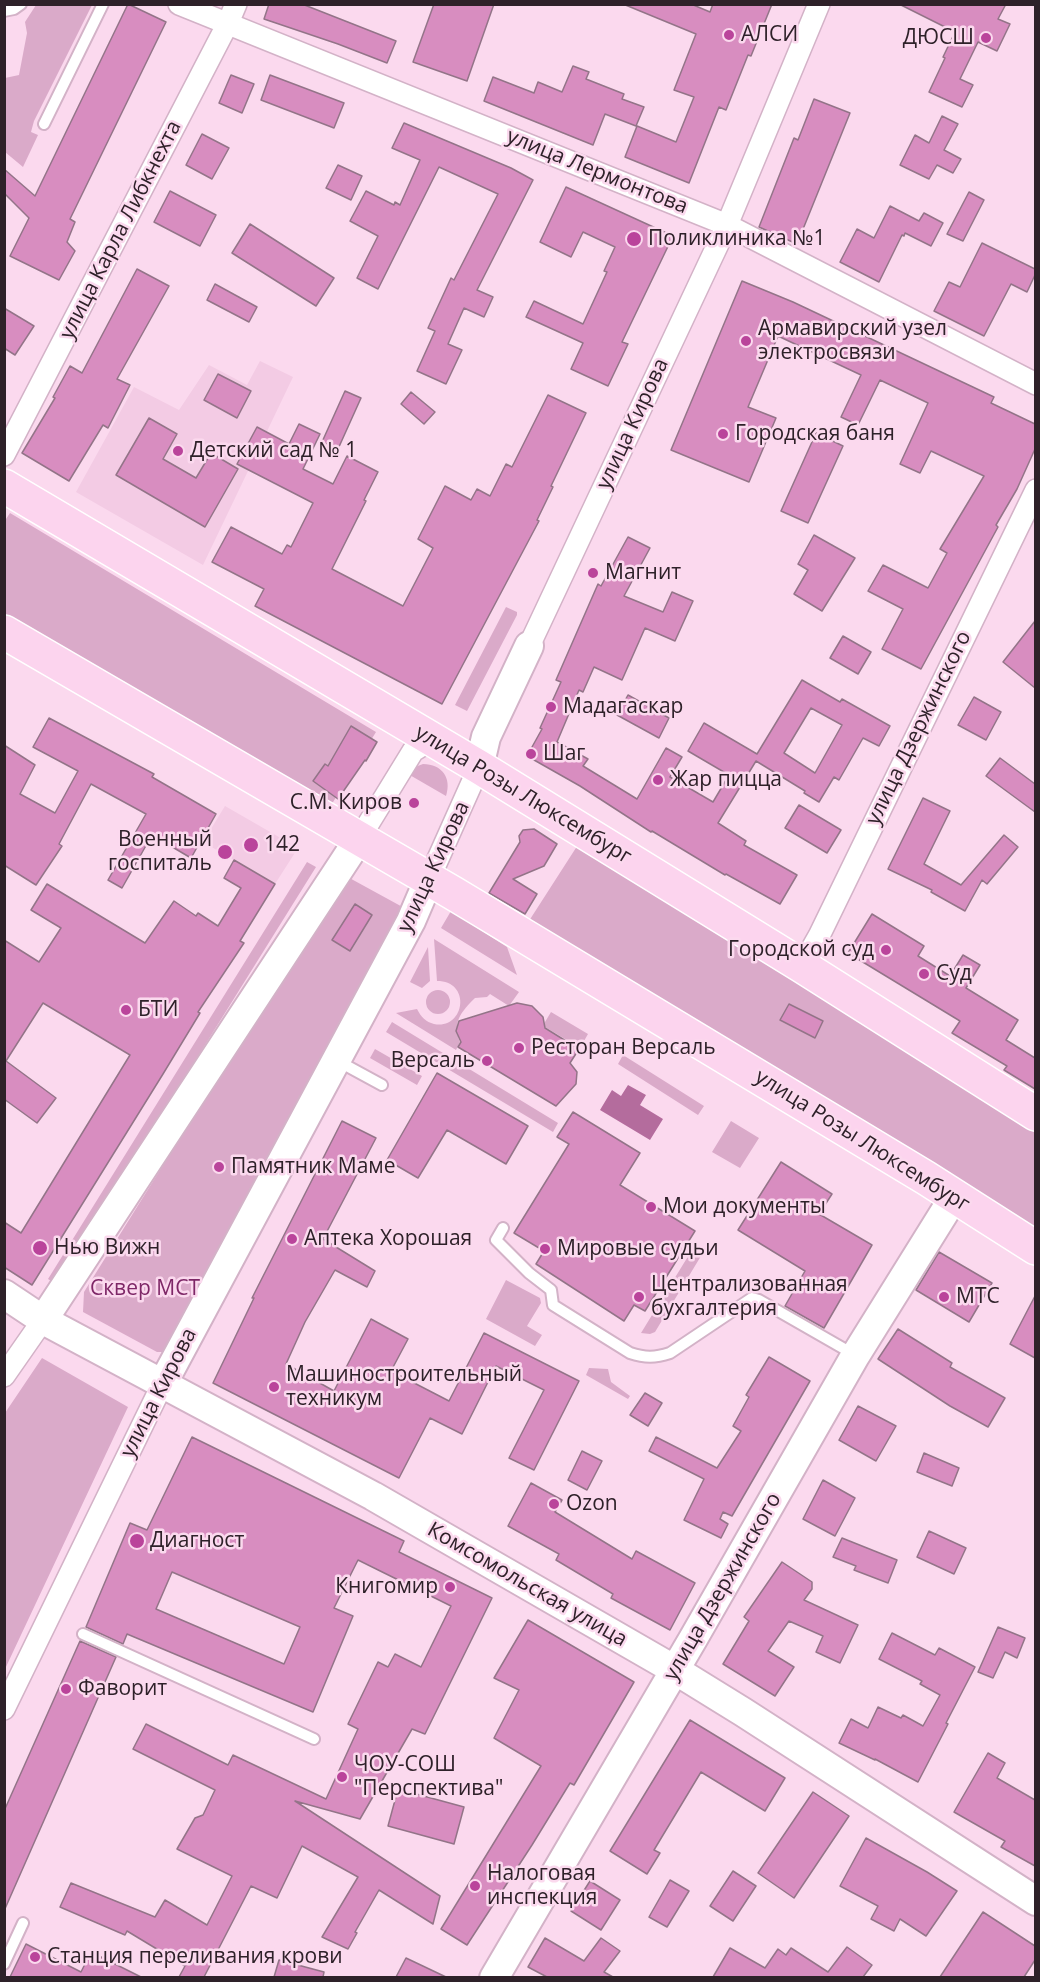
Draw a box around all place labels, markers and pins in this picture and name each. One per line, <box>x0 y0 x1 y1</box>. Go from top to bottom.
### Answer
place label: АЛСИ <box>741 22 798 48</box>
place label: ДЮСШ <box>903 25 974 51</box>
marker: АЛСИ <box>722 28 736 42</box>
marker: ДЮСШ <box>979 31 993 45</box>
place label: Поликлиника №1 <box>648 226 826 252</box>
marker: Поликлиника №1 <box>625 230 643 248</box>
place label: Армавирский узел электросвязи <box>758 316 947 366</box>
marker: Армавирский узел электросвязи <box>739 334 753 348</box>
place label: Городская баня <box>735 421 895 447</box>
marker: Городская баня <box>716 427 730 441</box>
place label: Детский сад № 1 <box>190 438 357 464</box>
marker: Детский сад № 1 <box>171 444 185 458</box>
place label: Магнит <box>605 560 681 586</box>
marker: Магнит <box>586 566 600 580</box>
place label: Мадагаскар <box>563 694 683 720</box>
marker: Мадагаскар <box>544 700 558 714</box>
place label: Шаг <box>543 741 585 767</box>
marker: Шаг <box>524 747 538 761</box>
place label: Жар пицца <box>670 767 782 793</box>
marker: Жар пицца <box>651 773 665 787</box>
place label: С.М. Киров <box>290 790 402 816</box>
marker: С.М. Киров <box>407 796 421 810</box>
place label: Военный госпиталь <box>108 827 212 877</box>
place label: 142 <box>264 832 300 858</box>
marker: 142 <box>242 836 260 854</box>
marker: Военный госпиталь <box>216 843 234 861</box>
place label: Городской суд <box>728 937 874 963</box>
marker: Городской суд <box>879 943 893 957</box>
place label: Суд <box>936 961 972 987</box>
marker: Суд <box>917 967 931 981</box>
place label: БТИ <box>138 997 178 1023</box>
marker: БТИ <box>119 1003 133 1017</box>
place label: Ресторан Версаль <box>531 1035 716 1061</box>
marker: Ресторан Версаль <box>512 1041 526 1055</box>
place label: Версаль <box>391 1048 475 1074</box>
marker: Версаль <box>480 1054 494 1068</box>
place label: Памятник Маме <box>231 1154 396 1180</box>
marker: Памятник Маме <box>212 1160 226 1174</box>
place label: Мои документы <box>663 1194 826 1220</box>
marker: Мои документы <box>644 1200 658 1214</box>
place label: Аптека Хорошая <box>304 1226 472 1252</box>
marker: Аптека Хорошая <box>285 1232 299 1246</box>
place label: Нью Вижн <box>54 1235 160 1261</box>
place label: Мировые судьи <box>557 1236 719 1262</box>
marker: Нью Вижн <box>31 1239 49 1257</box>
marker: Мировые судьи <box>538 1242 552 1256</box>
place label: Централизованная бухгалтерия <box>651 1272 848 1322</box>
place label: МТС <box>956 1284 1000 1310</box>
marker: Централизованная бухгалтерия <box>632 1290 646 1304</box>
marker: МТС <box>937 1290 951 1304</box>
place label: Машиностроительный техникум <box>286 1362 522 1412</box>
marker: Машиностроительный техникум <box>267 1380 281 1394</box>
place label: Ozon <box>566 1491 618 1517</box>
marker: Ozon <box>547 1497 561 1511</box>
place label: Диагност <box>150 1528 244 1554</box>
marker: Диагност <box>128 1532 146 1550</box>
place label: Книгомир <box>335 1574 438 1600</box>
marker: Книгомир <box>443 1580 457 1594</box>
place label: Фаворит <box>78 1676 167 1702</box>
marker: Фаворит <box>59 1682 73 1696</box>
place label: ЧОУ-СОШ "Перспектива" <box>354 1752 503 1802</box>
marker: ЧОУ-СОШ "Перспектива" <box>335 1770 349 1784</box>
place label: Налоговая инспекция <box>487 1861 597 1911</box>
marker: Налоговая инспекция <box>468 1879 482 1893</box>
place label: Cтанция переливания крови <box>47 1944 343 1970</box>
marker: Cтанция переливания крови <box>28 1950 42 1964</box>

